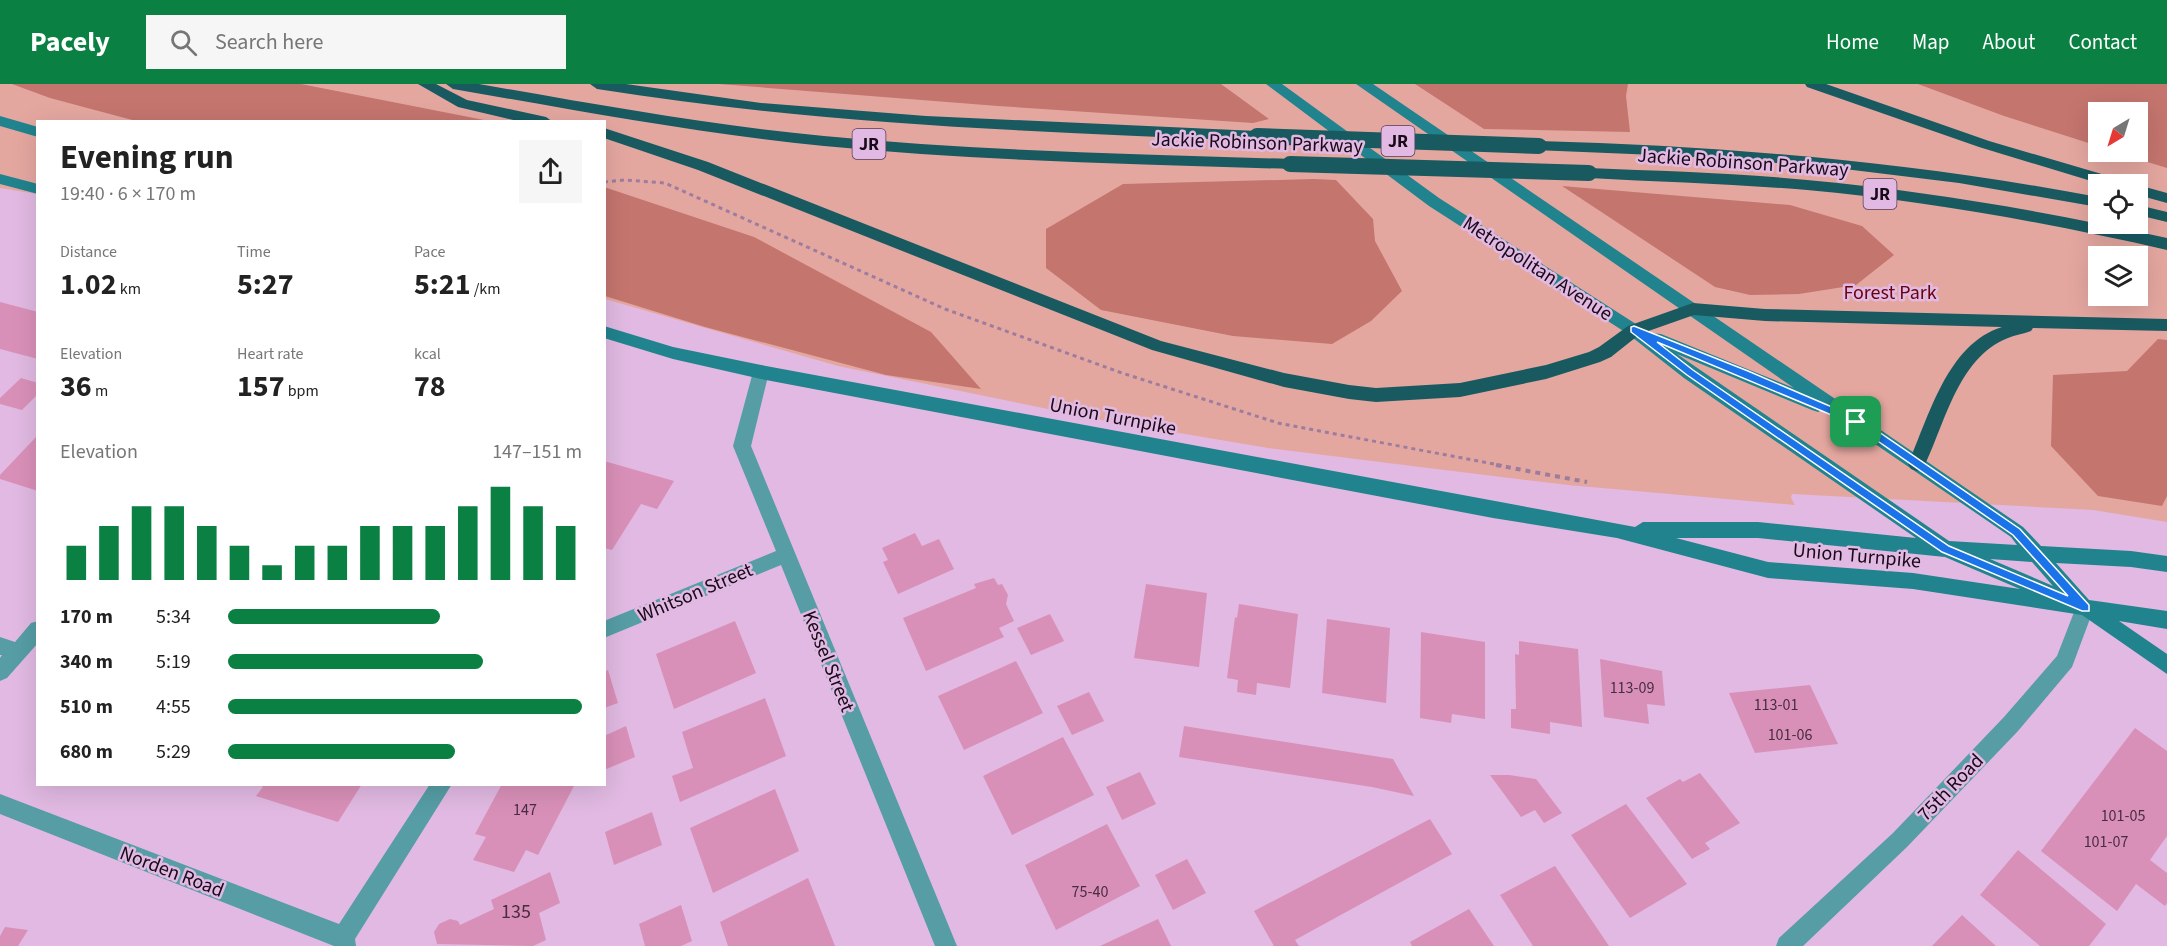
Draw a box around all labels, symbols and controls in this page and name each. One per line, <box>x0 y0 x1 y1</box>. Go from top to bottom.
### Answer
search box <box>146 15 566 69</box>
text: Pacely <box>30 22 110 62</box>
icon: search <box>167 26 200 59</box>
text: Search here <box>215 26 323 58</box>
text: Home <box>1826 27 1879 57</box>
text: Map <box>1912 27 1950 57</box>
text: About <box>1983 27 2035 57</box>
text: Contact <box>2068 27 2137 57</box>
north arrow <box>2088 102 2148 162</box>
map controls <box>2088 102 2148 306</box>
street label: Jackie Robinson Parkway <box>1151 125 1364 161</box>
road number: JR <box>1382 126 1414 156</box>
road number: JR <box>852 129 886 159</box>
text: Evening run <box>60 134 234 181</box>
button: share <box>519 140 582 203</box>
street label: Jackie Robinson Parkway <box>1636 142 1850 184</box>
button: locate <box>2088 174 2148 234</box>
road number: JR <box>1864 179 1896 209</box>
text: 19:40 · 6 × 170 m <box>60 180 196 208</box>
street label: Metropolitan Avenue <box>1457 210 1618 328</box>
text: Distance <box>60 241 117 263</box>
text: Time <box>237 241 271 263</box>
text: Pace <box>414 241 445 263</box>
button: layers <box>2088 246 2148 306</box>
text: 1.02 <box>60 263 117 306</box>
text: 5:27 <box>237 263 294 306</box>
text: 5:21 <box>414 263 471 306</box>
text: km <box>117 278 141 300</box>
text: /km <box>471 278 501 300</box>
park label: Forest Park <box>1843 279 1937 307</box>
text: Elevation <box>60 343 122 365</box>
text: Heart rate <box>237 343 304 365</box>
text: kcal <box>414 343 441 365</box>
text: 36 <box>60 365 92 408</box>
text: 157 <box>237 365 285 408</box>
text: 78 <box>414 365 446 408</box>
text: m <box>92 380 108 402</box>
text: bpm <box>285 380 319 402</box>
street label: Union Turnpike <box>1047 391 1179 443</box>
pin <box>1830 396 1881 447</box>
icon: arrive <box>1839 405 1872 438</box>
text: Elevation <box>60 438 138 466</box>
text: 147–151 m <box>492 438 582 466</box>
street label: Union Turnpike <box>1792 536 1922 576</box>
street label: Whitson Street <box>634 556 757 630</box>
text: 170 m <box>60 603 113 631</box>
text: 5:34 <box>156 603 191 631</box>
street label: Kessel Street <box>795 606 861 717</box>
text: 340 m <box>60 648 113 676</box>
text: 5:19 <box>156 648 191 676</box>
house number: 113-09 <box>1610 677 1654 699</box>
text: 510 m <box>60 693 113 721</box>
text: 4:55 <box>156 693 191 721</box>
house number: 113-01 <box>1754 694 1798 716</box>
house number: 101-06 <box>1768 724 1812 746</box>
text: 680 m <box>60 738 113 766</box>
text: 5:29 <box>156 738 191 766</box>
street label: 75th Road <box>1911 748 1990 828</box>
house number: 147 <box>513 799 537 821</box>
house number: 101-05 <box>2101 805 2145 827</box>
house number: 101-07 <box>2084 831 2128 853</box>
street label: Norden Road <box>116 839 228 905</box>
house number: 75-40 <box>1072 881 1108 903</box>
house number: 135 <box>501 898 531 926</box>

